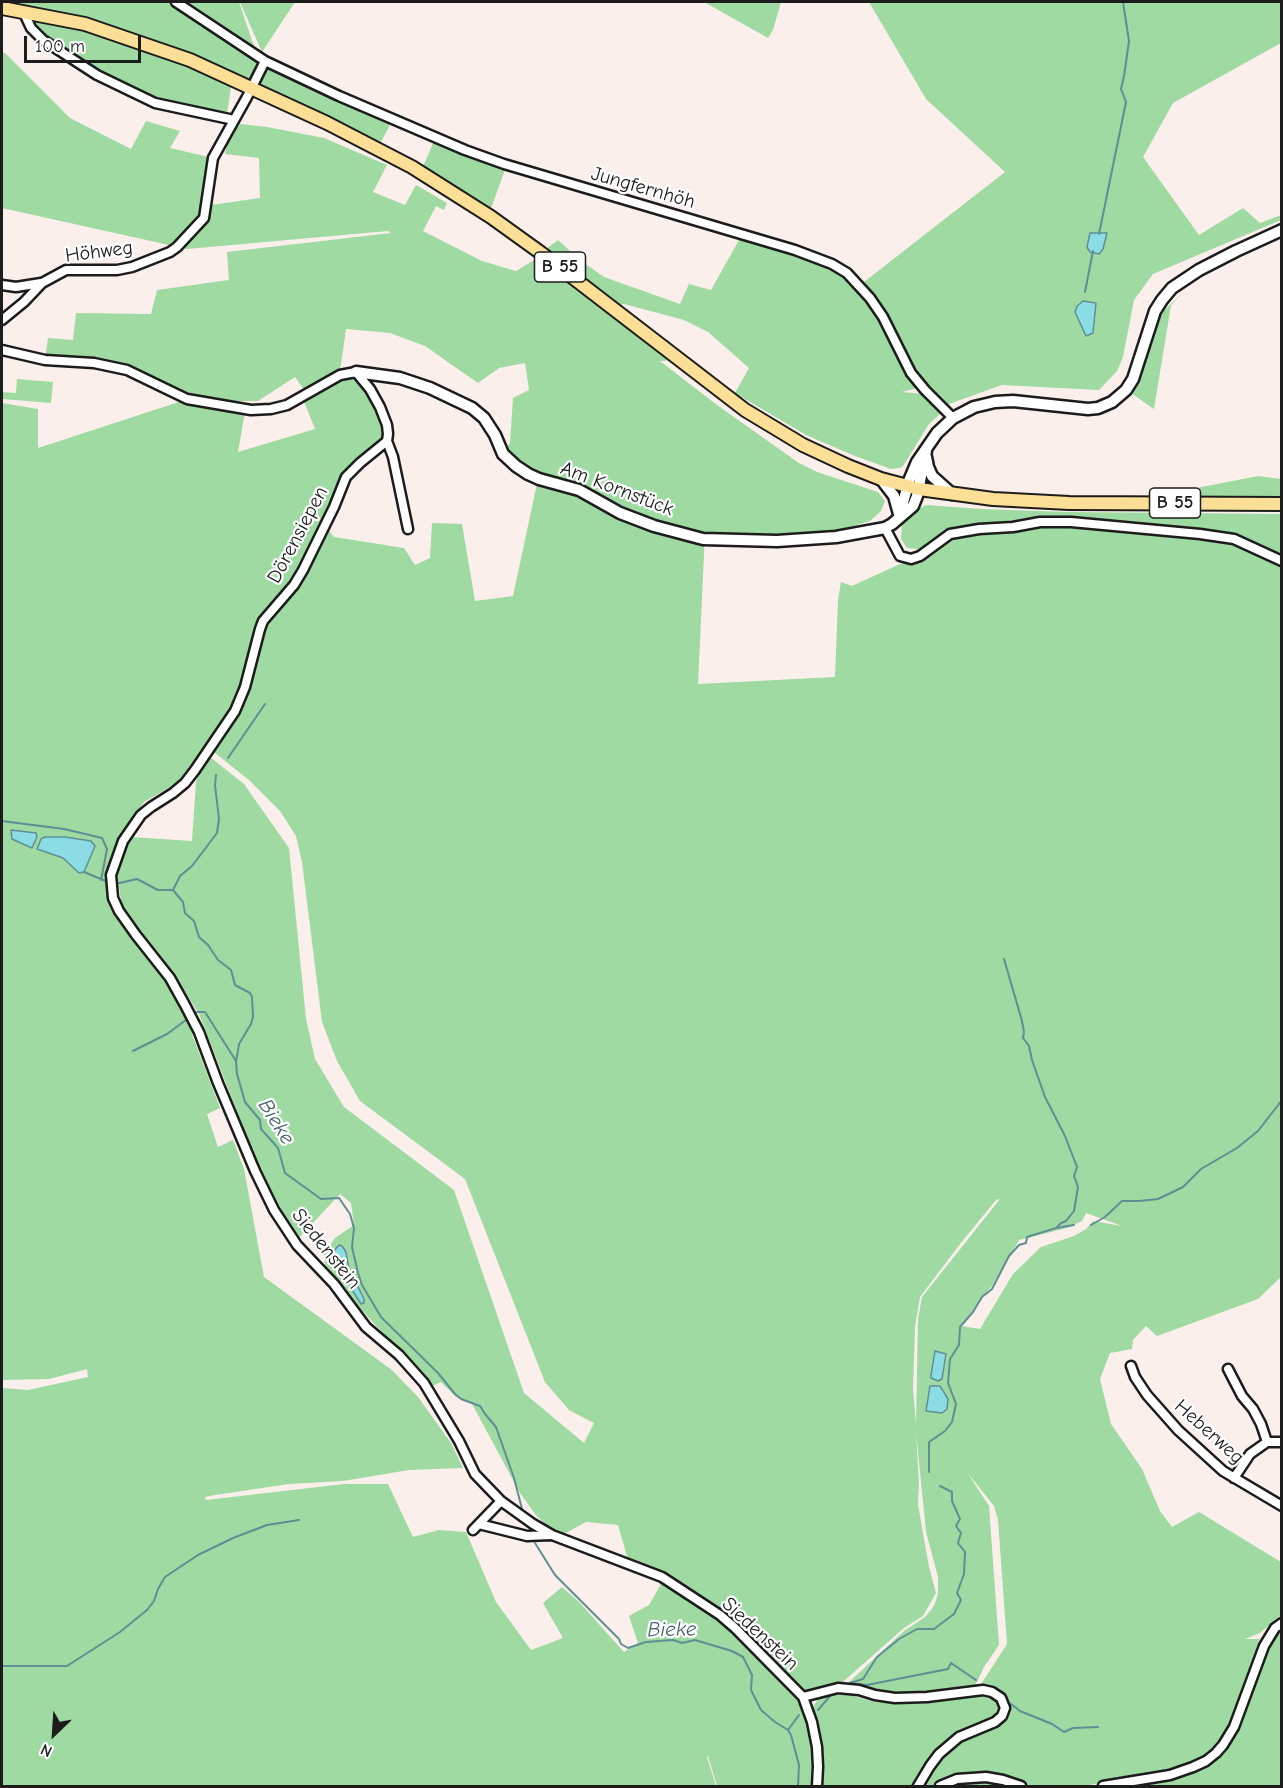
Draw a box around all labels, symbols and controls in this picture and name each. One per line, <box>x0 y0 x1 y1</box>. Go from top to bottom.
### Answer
scale bar <box>27 24 144 62</box>
text: 100 m <box>35 36 85 57</box>
street label: Jungfernhöh <box>588 162 698 214</box>
street label: Höhweg <box>64 236 134 268</box>
road number: B 55 <box>534 252 586 282</box>
street label: Am Kornstück <box>557 456 677 522</box>
street label: Dörensiepen <box>262 482 334 588</box>
road number: B 55 <box>1150 488 1200 518</box>
water label: Bieke <box>252 1094 300 1150</box>
street label: Siedenstein <box>286 1204 366 1294</box>
street label: Heberweg <box>1169 1395 1249 1469</box>
street label: Siedenstein <box>717 1592 803 1676</box>
water label: Bieke <box>647 1617 697 1643</box>
north arrow <box>24 1704 84 1764</box>
text: N <box>38 1740 55 1761</box>

